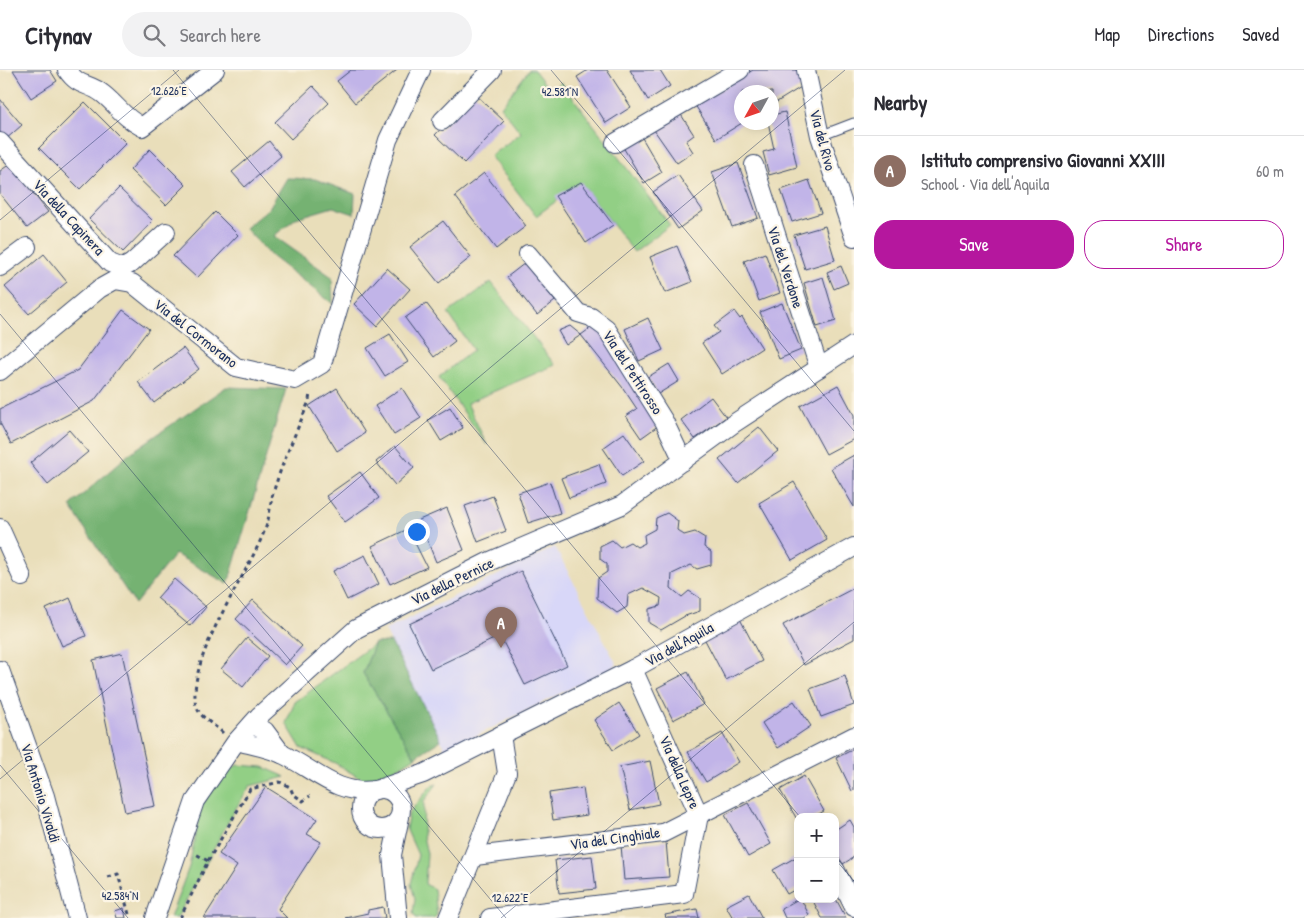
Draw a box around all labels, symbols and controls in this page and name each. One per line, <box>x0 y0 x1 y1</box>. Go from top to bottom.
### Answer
search box <box>122 12 472 57</box>
text: Citynav <box>25 19 92 51</box>
icon: search <box>140 21 168 49</box>
text: Search here <box>180 22 261 48</box>
text: Map <box>1095 22 1120 47</box>
text: Directions <box>1148 22 1214 47</box>
text: Saved <box>1242 22 1279 47</box>
text: 12.626°E <box>151 82 188 99</box>
text: 42.581°N <box>542 83 578 100</box>
north arrow <box>734 85 779 130</box>
text: Nearby <box>874 88 927 117</box>
street label: Via del Rivo <box>805 107 841 173</box>
text: Istituto comprensivo Giovanni XXIII <box>921 147 1165 173</box>
text: A <box>886 160 894 182</box>
text: 60 m <box>1256 160 1284 182</box>
text: School · Via dell'Aquila <box>921 173 1049 195</box>
street label: Via della Capinera <box>28 174 110 260</box>
button: Save <box>874 220 1074 269</box>
button: Share <box>1084 220 1284 269</box>
street label: Via del Verdone <box>763 223 809 311</box>
street label: Via del Cormorano <box>150 294 242 372</box>
street label: Via del Pettirosso <box>598 326 668 418</box>
your location <box>404 519 430 545</box>
street label: Via della Pernice <box>407 552 497 610</box>
pin: A <box>485 607 517 648</box>
street label: Via dell'Aquila <box>641 616 717 671</box>
street label: Via della Lepre <box>654 732 706 812</box>
street label: Via Antonio Vivaldi <box>16 741 66 845</box>
map controls <box>794 813 839 903</box>
button: + <box>794 813 839 858</box>
street label: Via del Cinghiale <box>569 821 662 855</box>
button: − <box>794 858 839 903</box>
text: 42.584°N <box>102 887 138 904</box>
text: 12.622°E <box>492 889 529 906</box>

